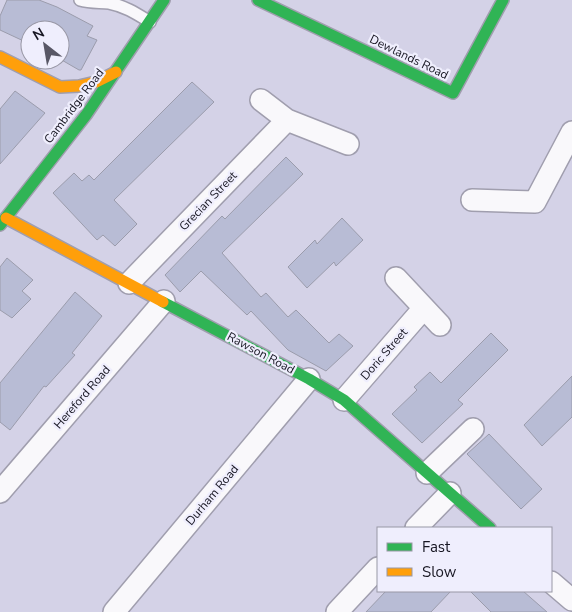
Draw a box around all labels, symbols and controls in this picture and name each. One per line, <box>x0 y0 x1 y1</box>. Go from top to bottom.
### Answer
north arrow <box>20 20 70 70</box>
text: N <box>29 23 48 45</box>
street label: Dewlands Road <box>367 31 451 83</box>
street label: Cambridge Road <box>41 65 107 147</box>
street label: Grecian Street <box>176 167 241 234</box>
street label: Doric Street <box>357 324 412 383</box>
street label: Rawson Road <box>224 328 298 378</box>
street label: Hereford Road <box>50 362 114 432</box>
street label: Durham Road <box>182 461 242 529</box>
legend <box>377 527 552 592</box>
text: Fast <box>422 537 451 557</box>
text: Slow <box>422 562 457 582</box>

